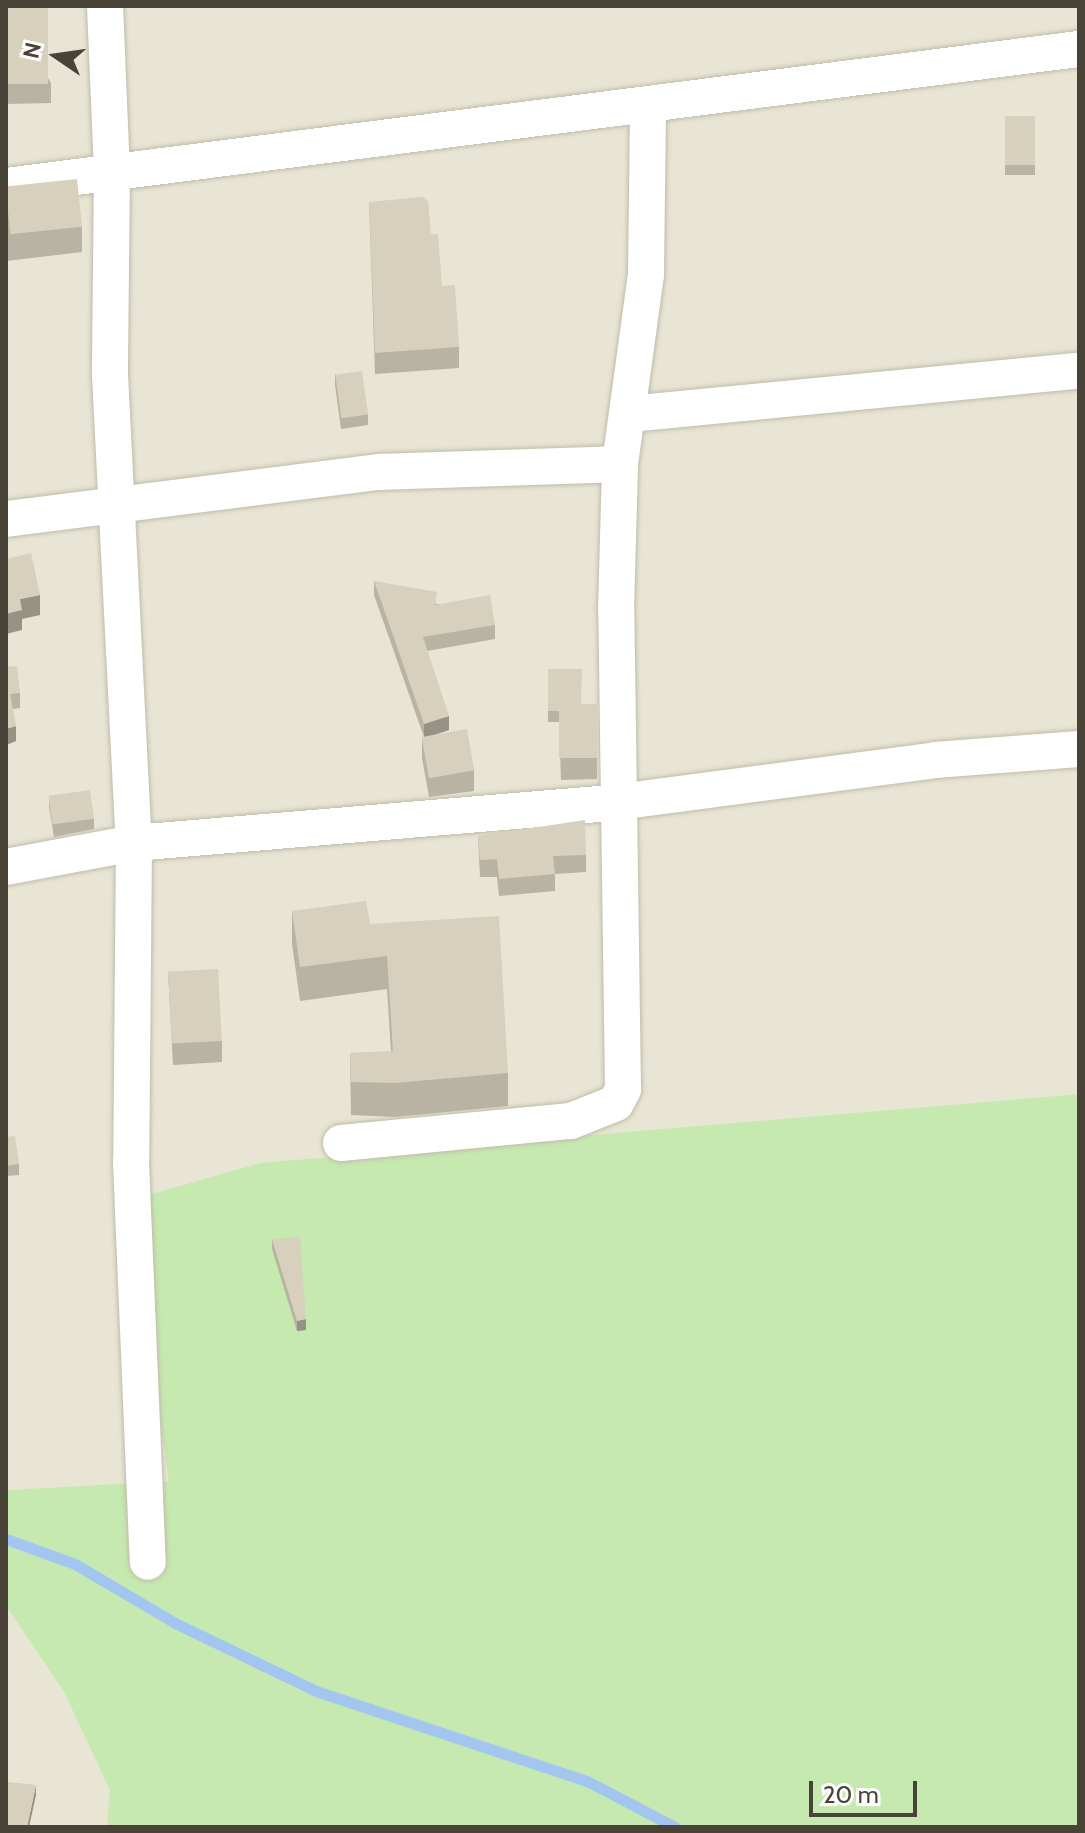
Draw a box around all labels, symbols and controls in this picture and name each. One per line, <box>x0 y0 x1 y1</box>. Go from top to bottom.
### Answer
north arrow <box>16 16 96 96</box>
text: N <box>17 40 47 61</box>
scale bar <box>813 1765 921 1815</box>
text: 20 m <box>823 1780 879 1809</box>

